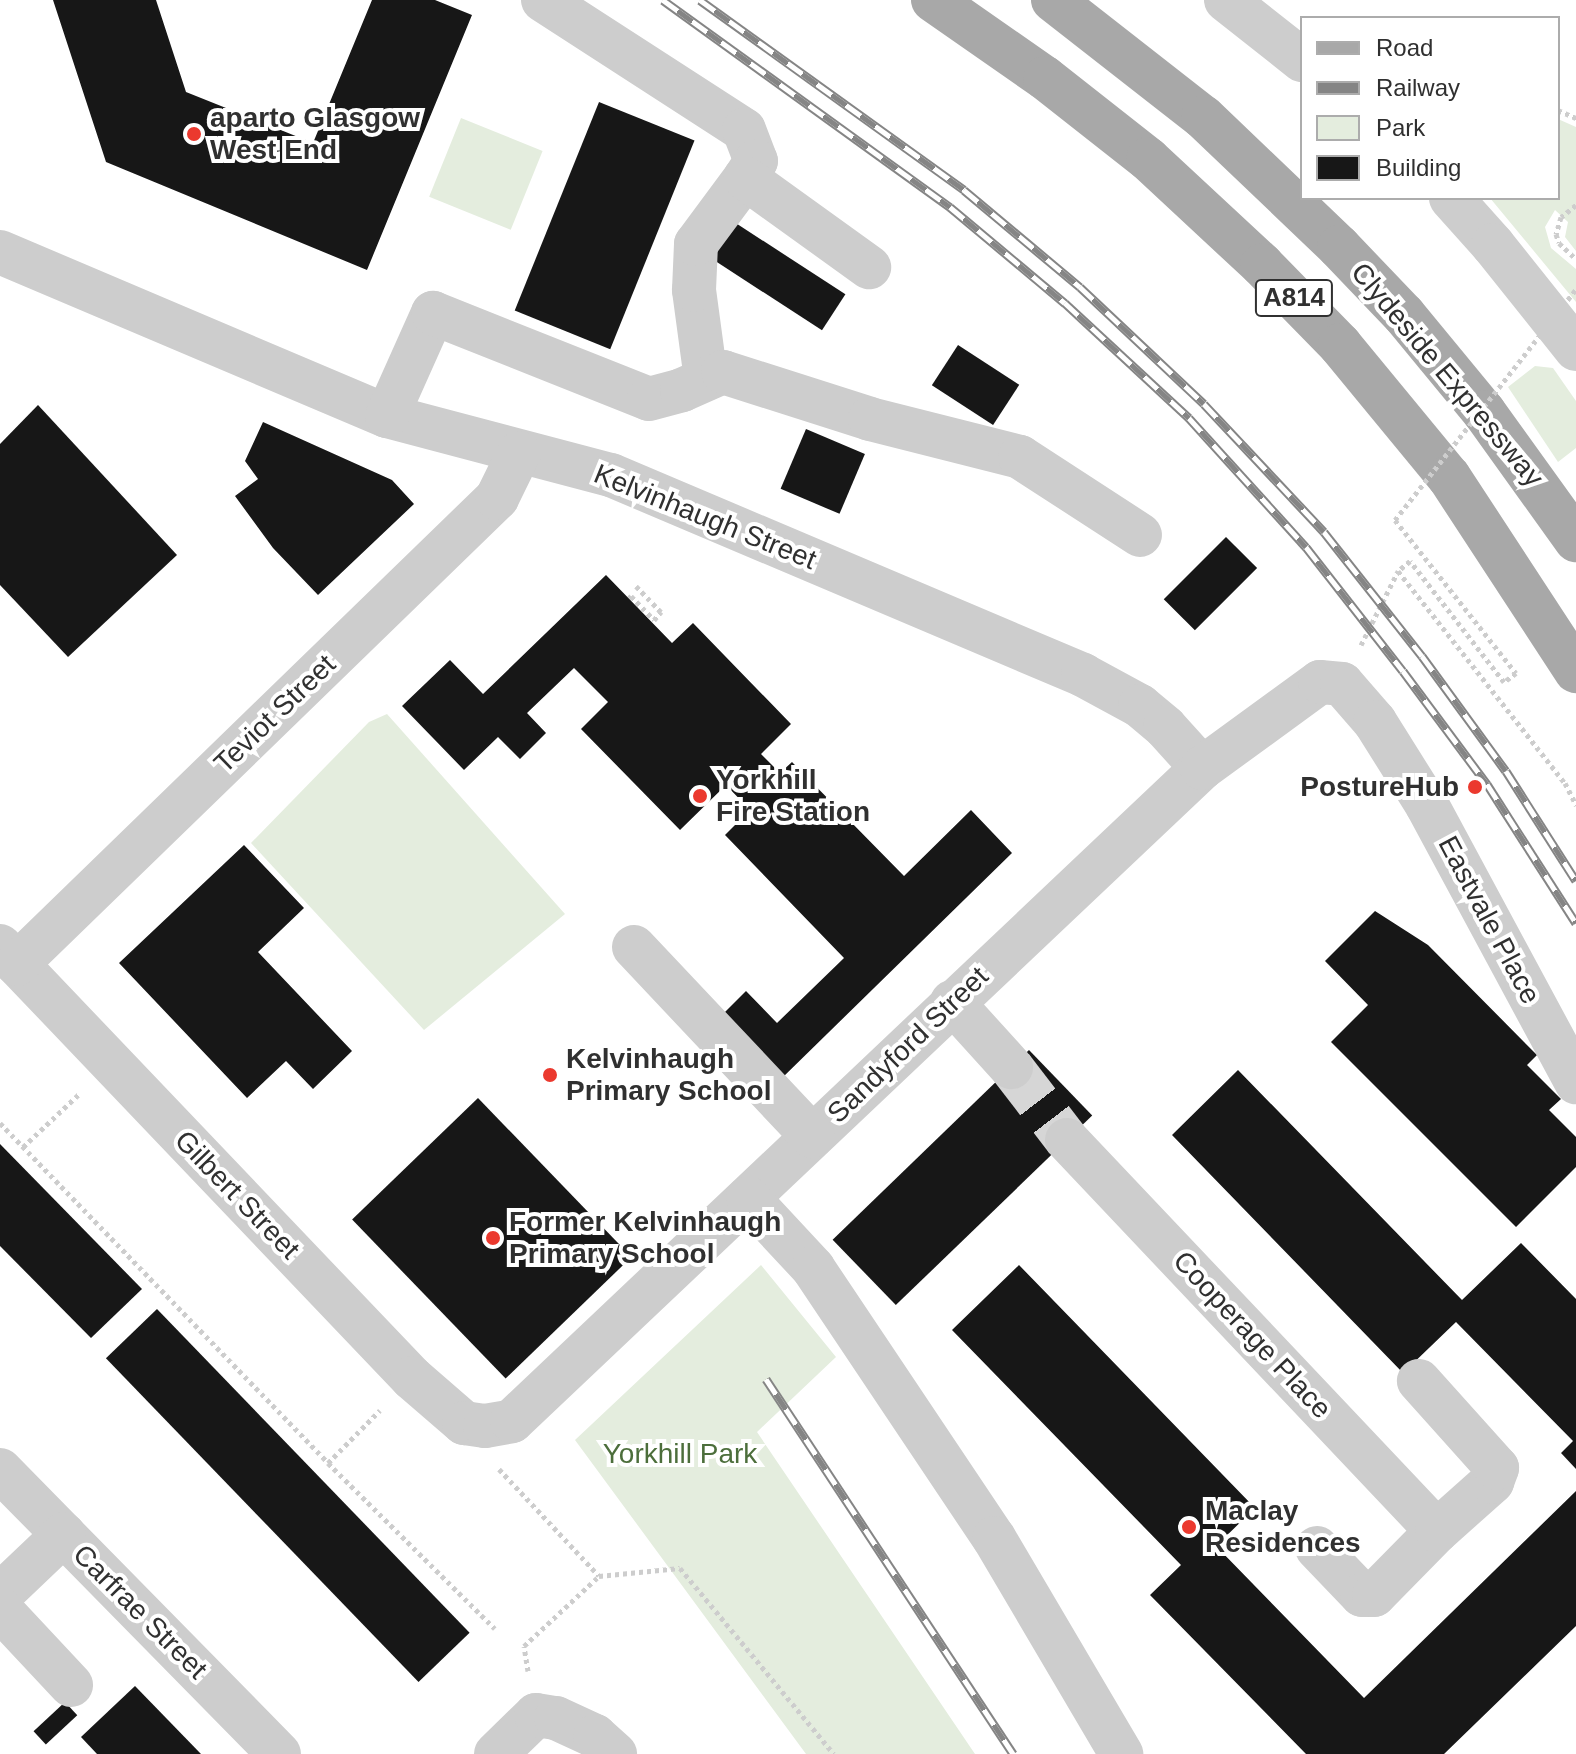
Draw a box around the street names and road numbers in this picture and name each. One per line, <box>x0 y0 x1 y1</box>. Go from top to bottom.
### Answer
street label: Clydeside Expressway <box>1344 256 1550 494</box>
road number: A814 <box>1254 276 1334 320</box>
street label: Kelvinhaugh Street <box>589 457 821 577</box>
street label: Teviot Street <box>207 648 343 780</box>
street label: Eastvale Place <box>1431 830 1547 1010</box>
street label: Sandyford Street <box>821 960 995 1130</box>
street label: Gilbert Street <box>168 1124 306 1266</box>
street label: Cooperage Place <box>1166 1244 1338 1426</box>
street label: Carfrae Street <box>66 1538 214 1686</box>

